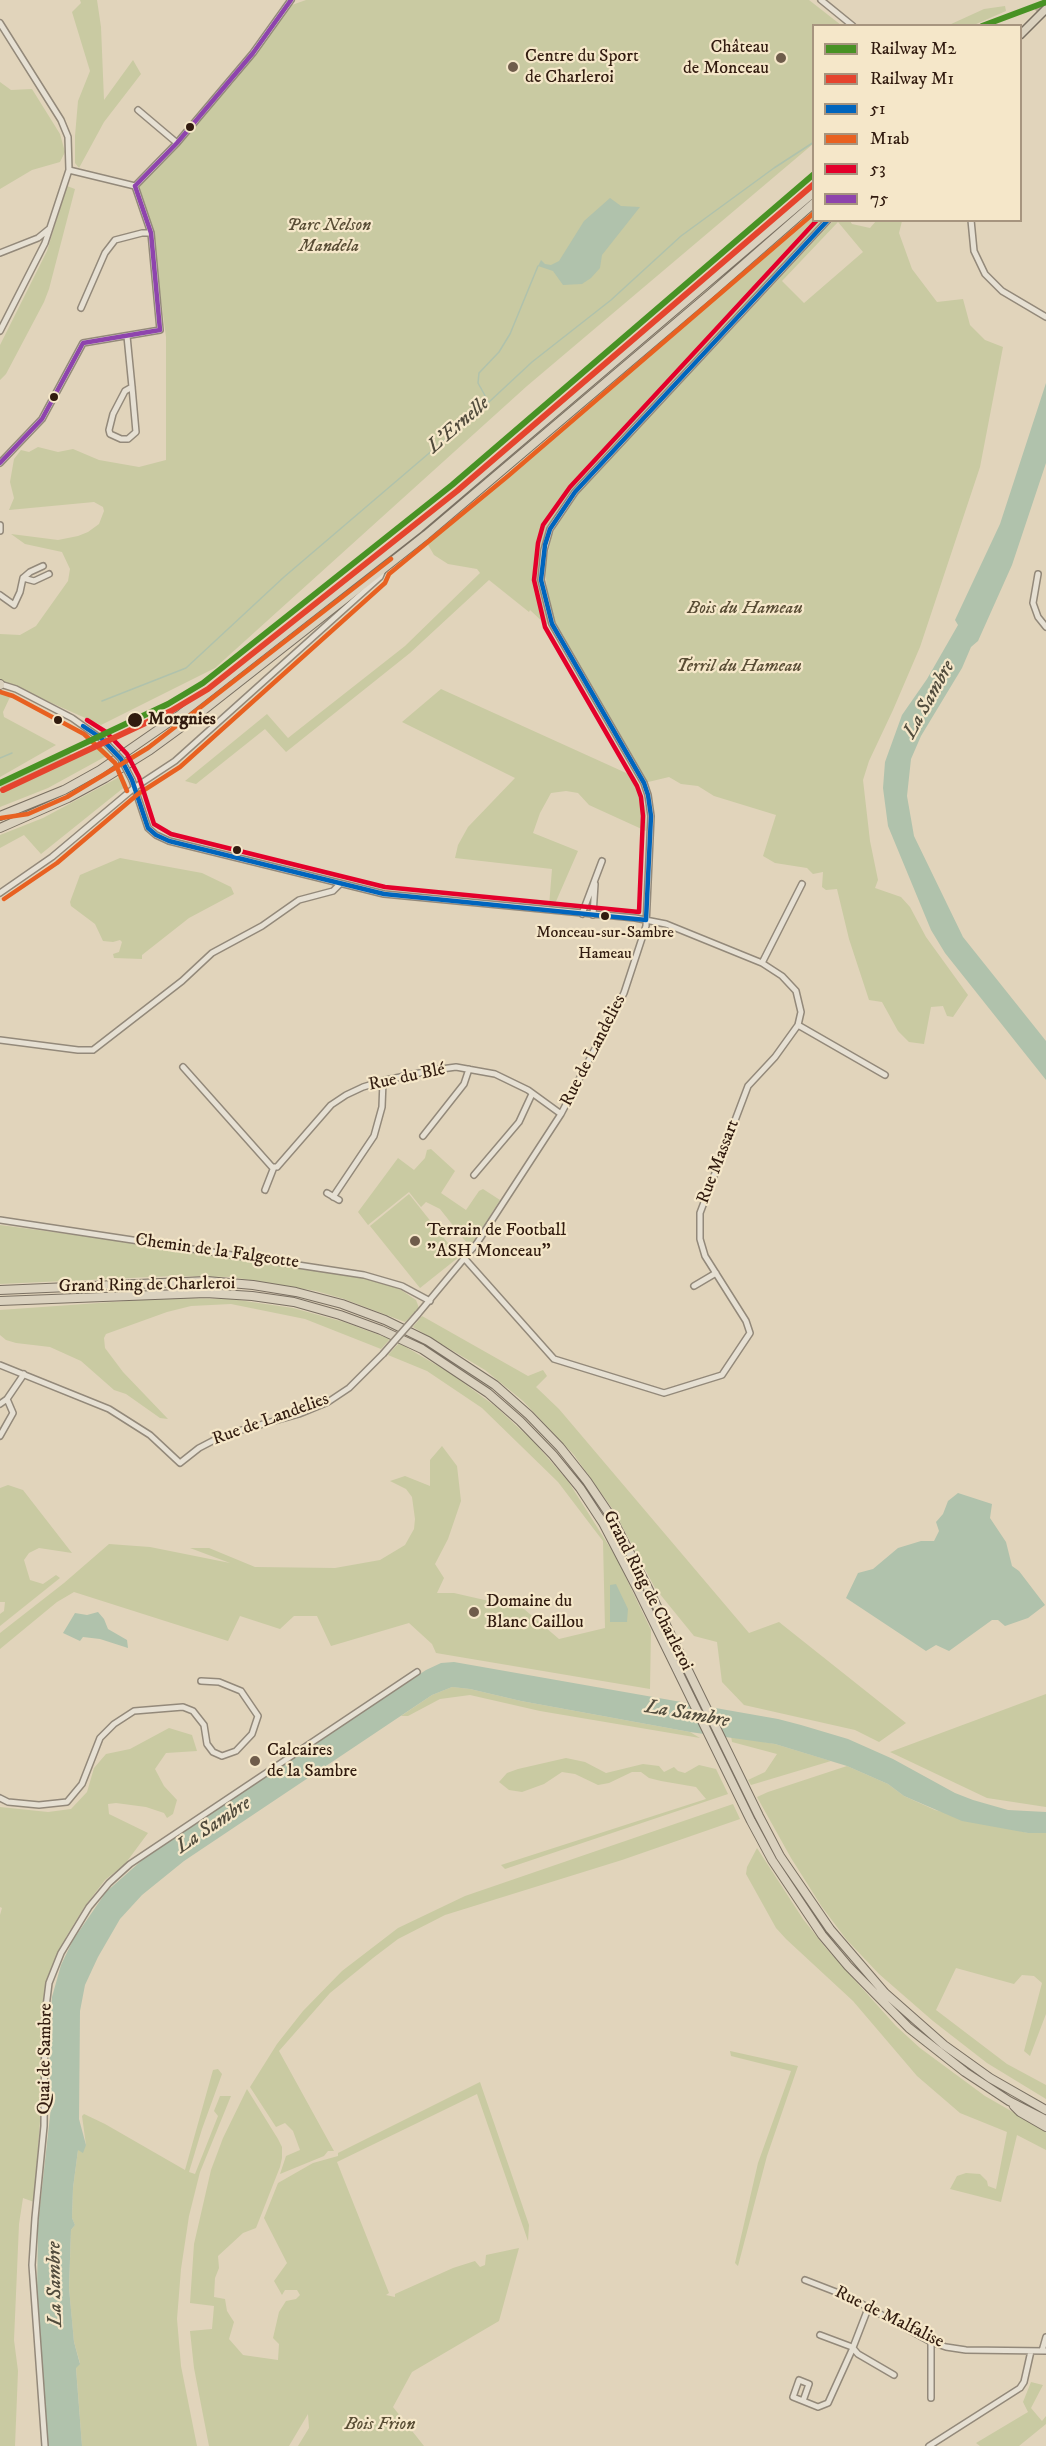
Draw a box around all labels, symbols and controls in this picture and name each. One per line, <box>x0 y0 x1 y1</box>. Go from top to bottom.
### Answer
legend <box>812 24 1022 222</box>
place label: Château de Monceau <box>683 37 769 80</box>
text: Railway M2 <box>870 38 956 60</box>
place label: Centre du Sport de Charleroi <box>525 46 639 88</box>
marker: Château de Monceau <box>774 51 788 65</box>
marker: Centre du Sport de Charleroi <box>506 60 520 74</box>
text: Railway M1 <box>870 68 954 90</box>
text: 51 <box>870 98 886 120</box>
unlabelled marker <box>184 121 196 133</box>
text: M1ab <box>870 128 909 150</box>
text: 53 <box>870 158 886 180</box>
text: 75 <box>870 188 888 210</box>
park label: Parc Nelson Mandela <box>287 215 371 258</box>
unlabelled marker <box>48 391 60 403</box>
water label: L'Ernelle <box>423 392 495 460</box>
park label: Bois du Hameau <box>687 598 803 620</box>
park label: Terril du Hameau <box>676 656 802 678</box>
water label: La Sambre <box>899 657 961 743</box>
place label: Morgnies <box>148 709 216 731</box>
marker: Morgnies <box>126 711 144 729</box>
unlabelled marker <box>52 714 64 726</box>
unlabelled marker <box>231 844 243 856</box>
marker: Monceau-sur-Sambre Hameau <box>599 910 611 922</box>
place label: Monceau-sur-Sambre Hameau <box>536 924 674 962</box>
street label: Rue de Landelies <box>557 992 631 1110</box>
street label: Rue du Blé <box>367 1059 447 1097</box>
street label: Rue Massart <box>693 1117 745 1207</box>
place label: Terrain de Football "ASH Monceau" <box>427 1220 566 1262</box>
street label: Chemin de la Falgeotte <box>134 1230 300 1274</box>
marker: Terrain de Football "ASH Monceau" <box>408 1234 422 1248</box>
street label: Grand Ring de Charleroi <box>59 1274 235 1298</box>
street label: Rue de Landelies <box>210 1389 332 1451</box>
street label: Grand Ring de Charleroi <box>597 1507 697 1675</box>
place label: Domaine du Blanc Caillou <box>486 1591 584 1634</box>
marker: Domaine du Blanc Caillou <box>467 1605 481 1619</box>
water label: La Sambre <box>643 1696 731 1734</box>
place label: Calcaires de la Sambre <box>267 1740 357 1782</box>
marker: Calcaires de la Sambre <box>248 1754 262 1768</box>
water label: La Sambre <box>172 1792 256 1860</box>
street label: Quai de Sambre <box>34 2003 58 2115</box>
water label: La Sambre <box>43 2241 69 2327</box>
street label: Rue de Malfalise <box>831 2282 947 2354</box>
park label: Bois Frion <box>345 2414 415 2436</box>

